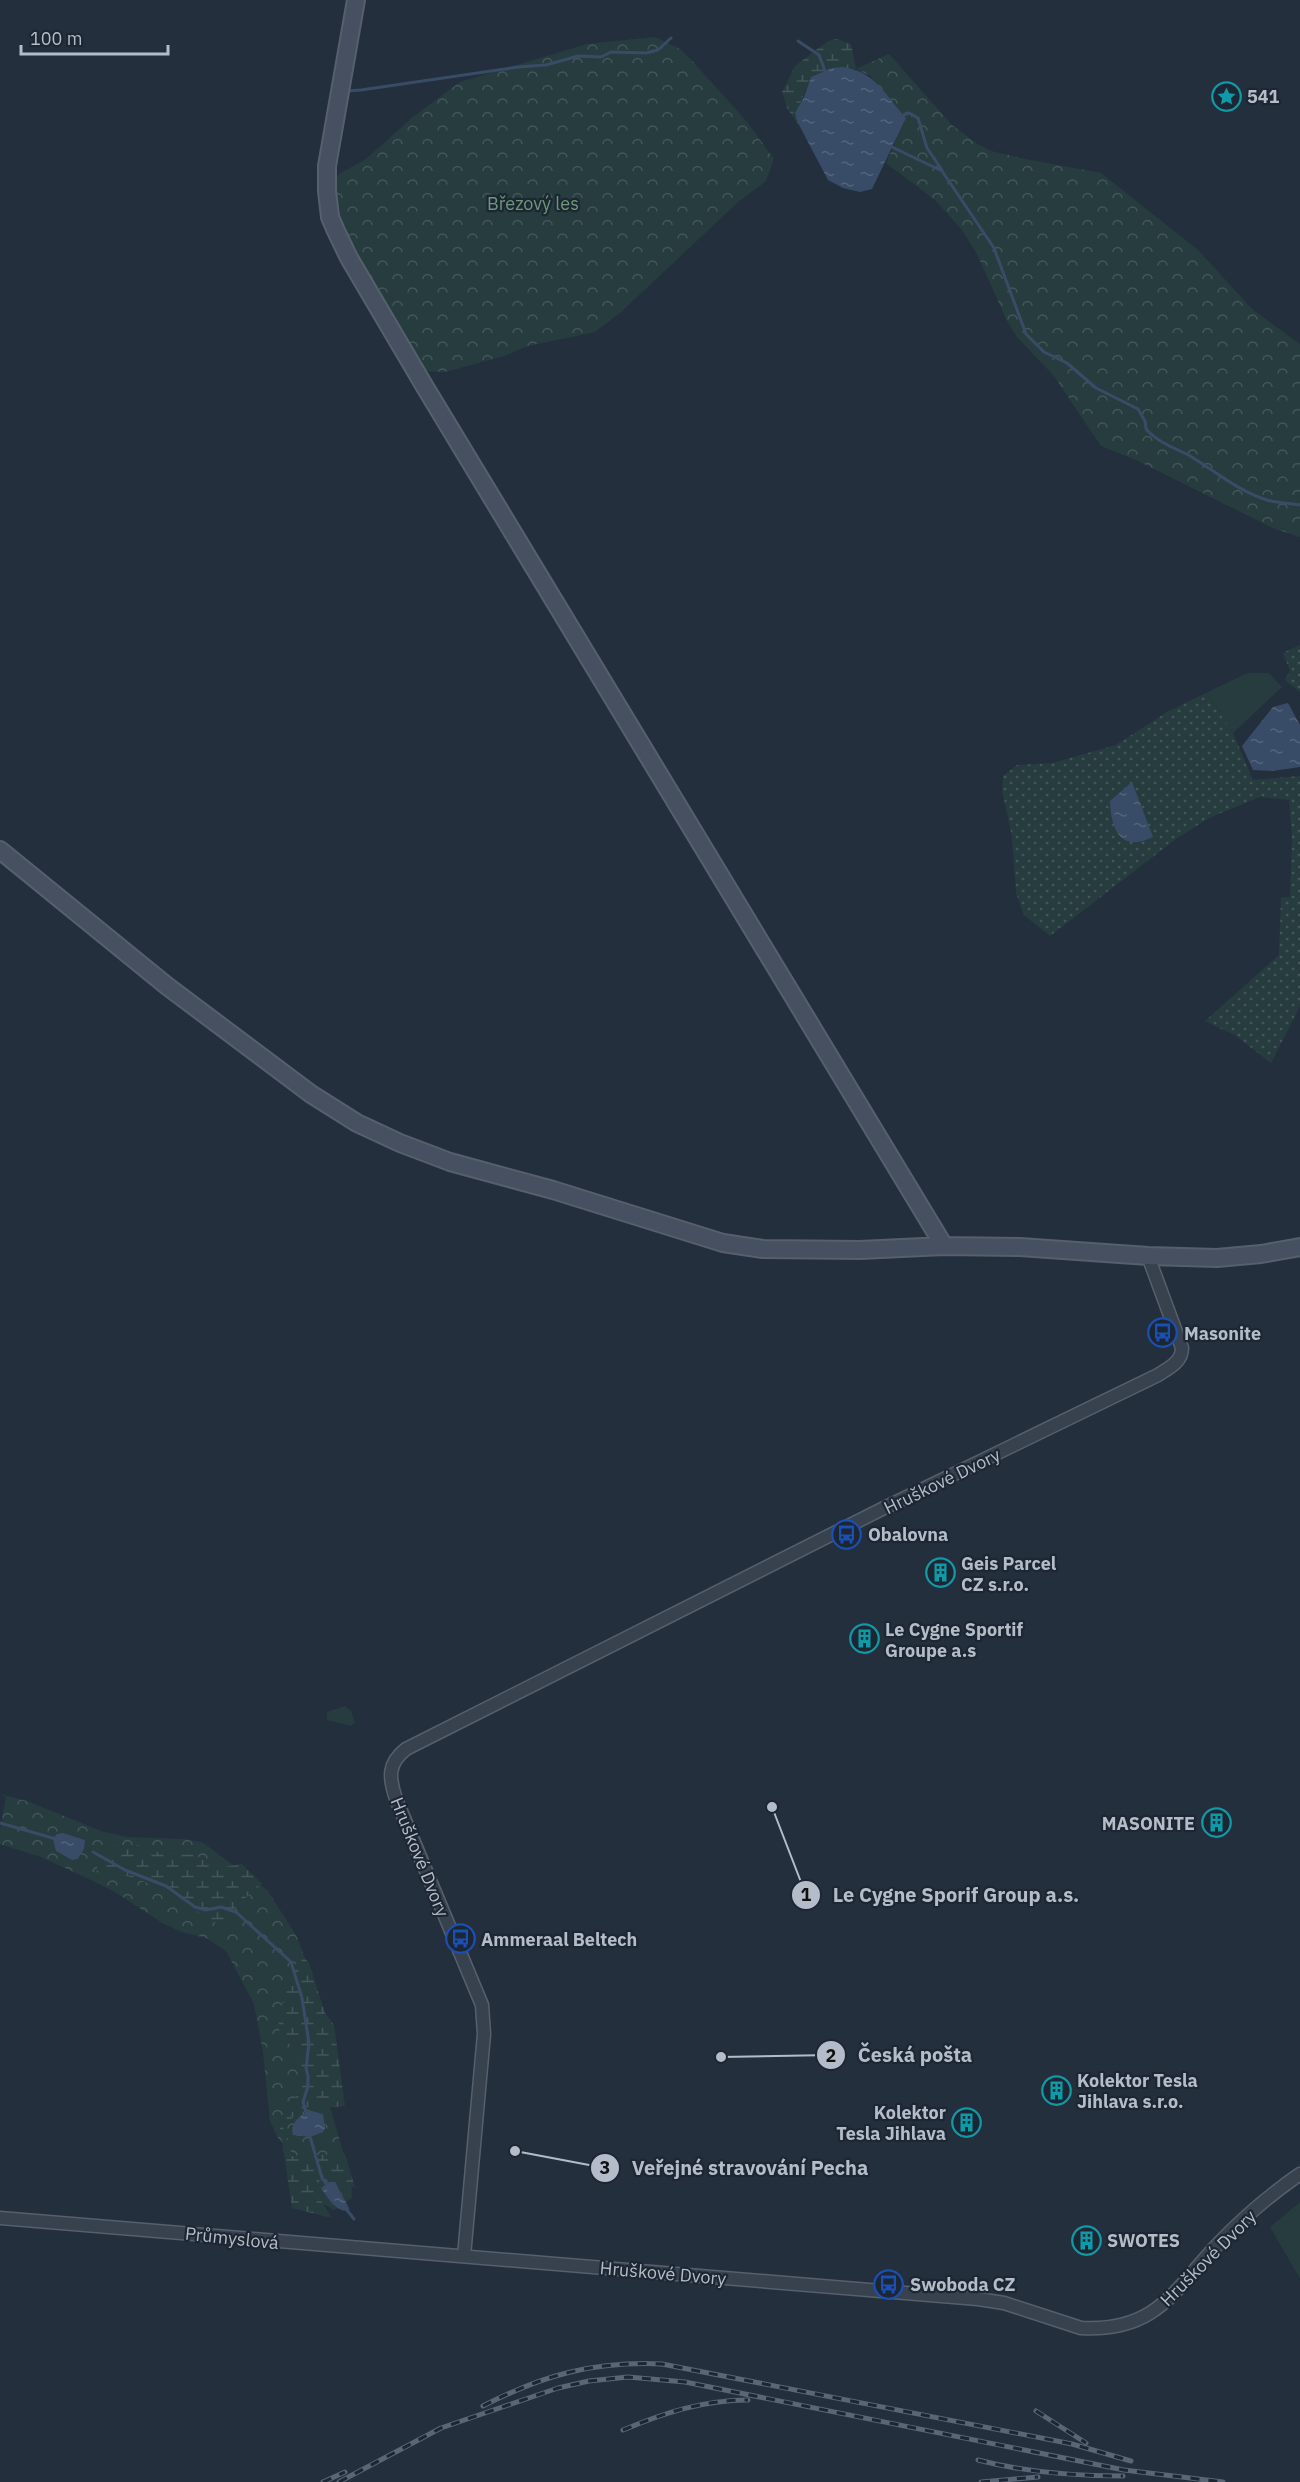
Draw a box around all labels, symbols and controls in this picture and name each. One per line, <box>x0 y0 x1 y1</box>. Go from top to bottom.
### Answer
scale bar <box>21 18 168 56</box>
text: 100 m <box>30 27 82 50</box>
place icon: 541 <box>1210 80 1242 112</box>
place label: 541 <box>1247 85 1280 108</box>
park label: Březový les <box>487 192 579 215</box>
bus stop icon: Masonite <box>1147 1317 1179 1349</box>
place label: Masonite <box>1184 1322 1261 1345</box>
street label: Hruškové Dvory <box>880 1443 1004 1519</box>
bus stop icon: Obalovna <box>831 1518 863 1550</box>
place label: Obalovna <box>868 1523 948 1546</box>
place label: Geis Parcel CZ s.r.o. <box>961 1552 1057 1596</box>
building icon: Geis Parcel CZ s.r.o. <box>924 1557 956 1589</box>
place label: Le Cygne Sportif Groupe a.s <box>885 1618 1023 1662</box>
building icon: Le Cygne Sportif Groupe a.s <box>848 1623 880 1655</box>
street label: Hruškové Dvory <box>386 1794 454 1920</box>
building icon: MASONITE <box>1200 1807 1232 1839</box>
place label: MASONITE <box>1102 1812 1195 1835</box>
callout: Le Cygne Sporif Group a.s. <box>791 1876 1092 1914</box>
text: Le Cygne Sporif Group a.s. <box>833 1881 1079 1908</box>
text: 1 <box>801 1883 812 1906</box>
bus stop icon: Ammeraal Beltech <box>444 1923 476 1955</box>
place label: Ammeraal Beltech <box>481 1928 637 1951</box>
callout: Česká pošta <box>816 2036 984 2074</box>
text: Česká pošta <box>858 2041 972 2068</box>
text: 2 <box>826 2044 836 2067</box>
place label: Kolektor Tesla Jihlava s.r.o. <box>1077 2069 1198 2113</box>
building icon: Kolektor Tesla Jihlava s.r.o. <box>1040 2074 1072 2106</box>
place label: Kolektor Tesla Jihlava <box>836 2101 946 2145</box>
building icon: Kolektor Tesla Jihlava <box>951 2106 983 2138</box>
callout: Veřejné stravování Pecha <box>590 2149 880 2187</box>
text: Veřejné stravování Pecha <box>632 2154 868 2181</box>
text: 3 <box>600 2156 610 2179</box>
street label: Hruškové Dvory <box>1155 2205 1261 2311</box>
street label: Průmyslová <box>184 2222 280 2254</box>
building icon: SWOTES <box>1070 2224 1102 2256</box>
place label: SWOTES <box>1107 2229 1180 2252</box>
street label: Hruškové Dvory <box>599 2256 727 2290</box>
bus stop icon: Swoboda CZ <box>873 2268 905 2300</box>
place label: Swoboda CZ <box>910 2273 1016 2296</box>

